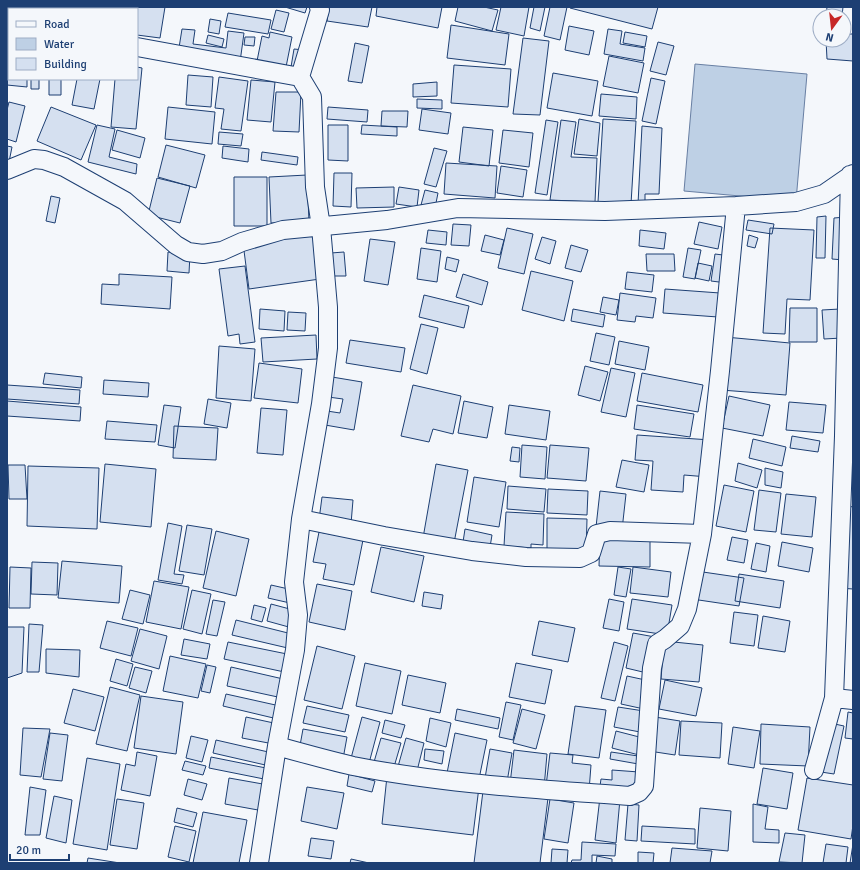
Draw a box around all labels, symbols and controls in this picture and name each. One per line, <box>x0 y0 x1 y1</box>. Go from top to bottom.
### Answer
legend <box>8 8 138 80</box>
north arrow <box>812 8 852 48</box>
text: Road <box>44 17 70 32</box>
text: N <box>824 30 835 44</box>
text: Water <box>44 37 75 52</box>
text: Building <box>44 57 87 72</box>
scale bar <box>10 836 69 862</box>
text: 20 m <box>16 843 41 858</box>

